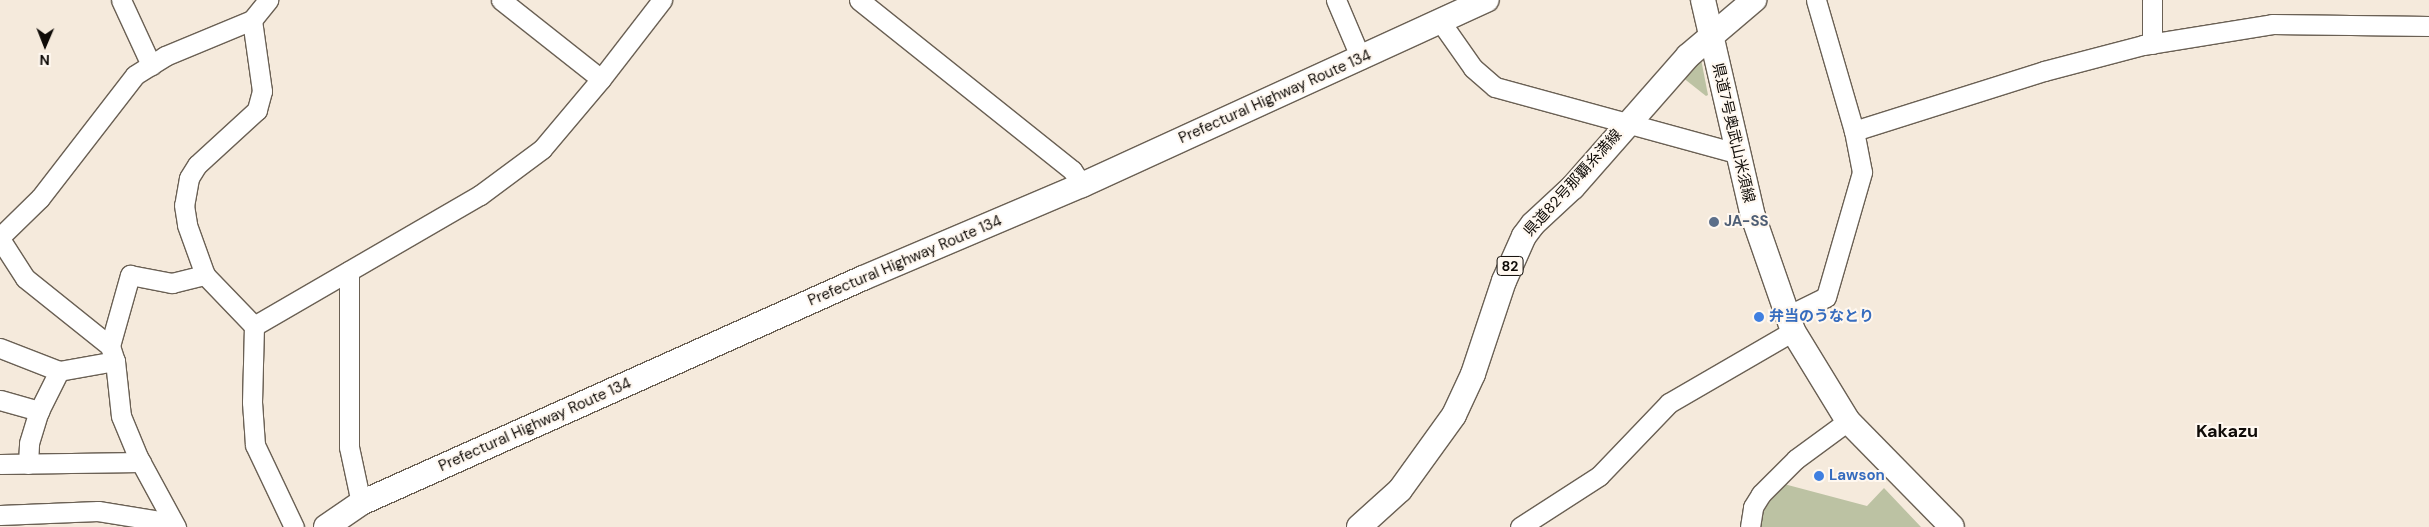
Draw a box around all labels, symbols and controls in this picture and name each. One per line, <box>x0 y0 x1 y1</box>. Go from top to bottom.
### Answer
north arrow <box>20 20 70 70</box>
street label: Prefectural Highway Route 134 <box>1176 46 1374 148</box>
text: N <box>39 51 50 69</box>
street label: 県道7号奥武山米須線 <box>1708 61 1758 205</box>
street label: 県道82号那覇糸満線 <box>1520 126 1626 240</box>
street label: Prefectural Highway Route 134 <box>805 212 1005 310</box>
place label: JA-SS <box>1724 213 1769 231</box>
marker: JA-SS <box>1708 216 1720 228</box>
road number: 82 <box>1496 255 1524 278</box>
place label: 弁当のうなとり <box>1769 308 1874 326</box>
marker: 弁当のうなとり <box>1753 311 1765 323</box>
street label: Prefectural Highway Route 134 <box>436 374 634 476</box>
district label: Kakazu <box>2196 420 2258 442</box>
place label: Lawson <box>1829 467 1885 485</box>
marker: Lawson <box>1813 470 1825 482</box>

